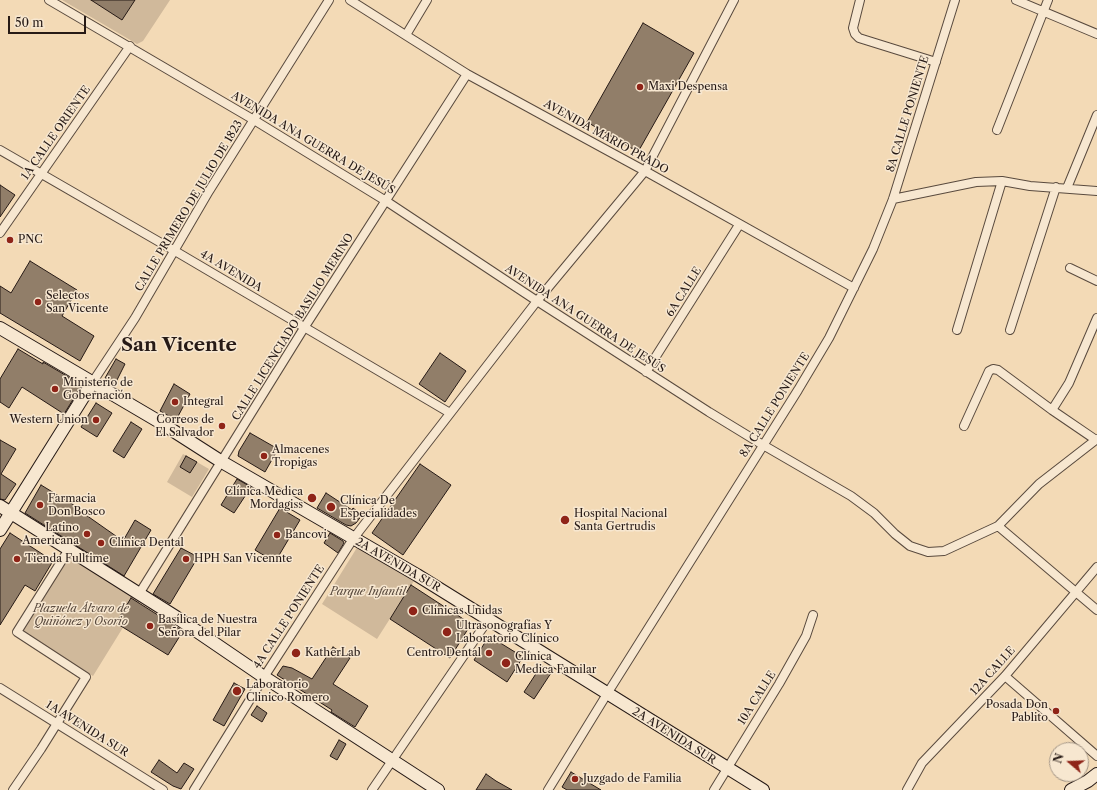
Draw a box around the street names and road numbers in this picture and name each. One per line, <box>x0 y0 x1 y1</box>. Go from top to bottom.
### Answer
street label: 8A CALLE PONIENTE <box>884 54 932 174</box>
street label: 1A CALLE ORIENTE <box>19 84 93 182</box>
street label: AVENIDA ANA GUERRA DE JESÚS <box>229 89 397 197</box>
street label: AVENIDA MARIO PRADO <box>541 97 671 177</box>
street label: CALLE PRIMERO DE JULIO DE 1823 <box>132 118 246 294</box>
street label: CALLE LICENCIADO BASILIO MERINO <box>230 231 356 423</box>
street label: 4A AVENIDA <box>197 247 265 295</box>
street label: AVENIDA ANA GUERRA DE JESÚS <box>502 262 668 376</box>
street label: 6A CALLE <box>664 265 704 319</box>
street label: 8A CALLE PONIENTE <box>737 350 813 460</box>
street label: 2A AVENIDA SUR <box>353 535 443 595</box>
street label: 4A CALLE PONIENTE <box>250 563 328 671</box>
street label: 12A CALLE <box>968 644 1018 698</box>
street label: 10A CALLE <box>735 669 779 727</box>
street label: 1A AVENIDA SUR <box>43 698 131 760</box>
street label: 2A AVENIDA SUR <box>630 705 718 767</box>

